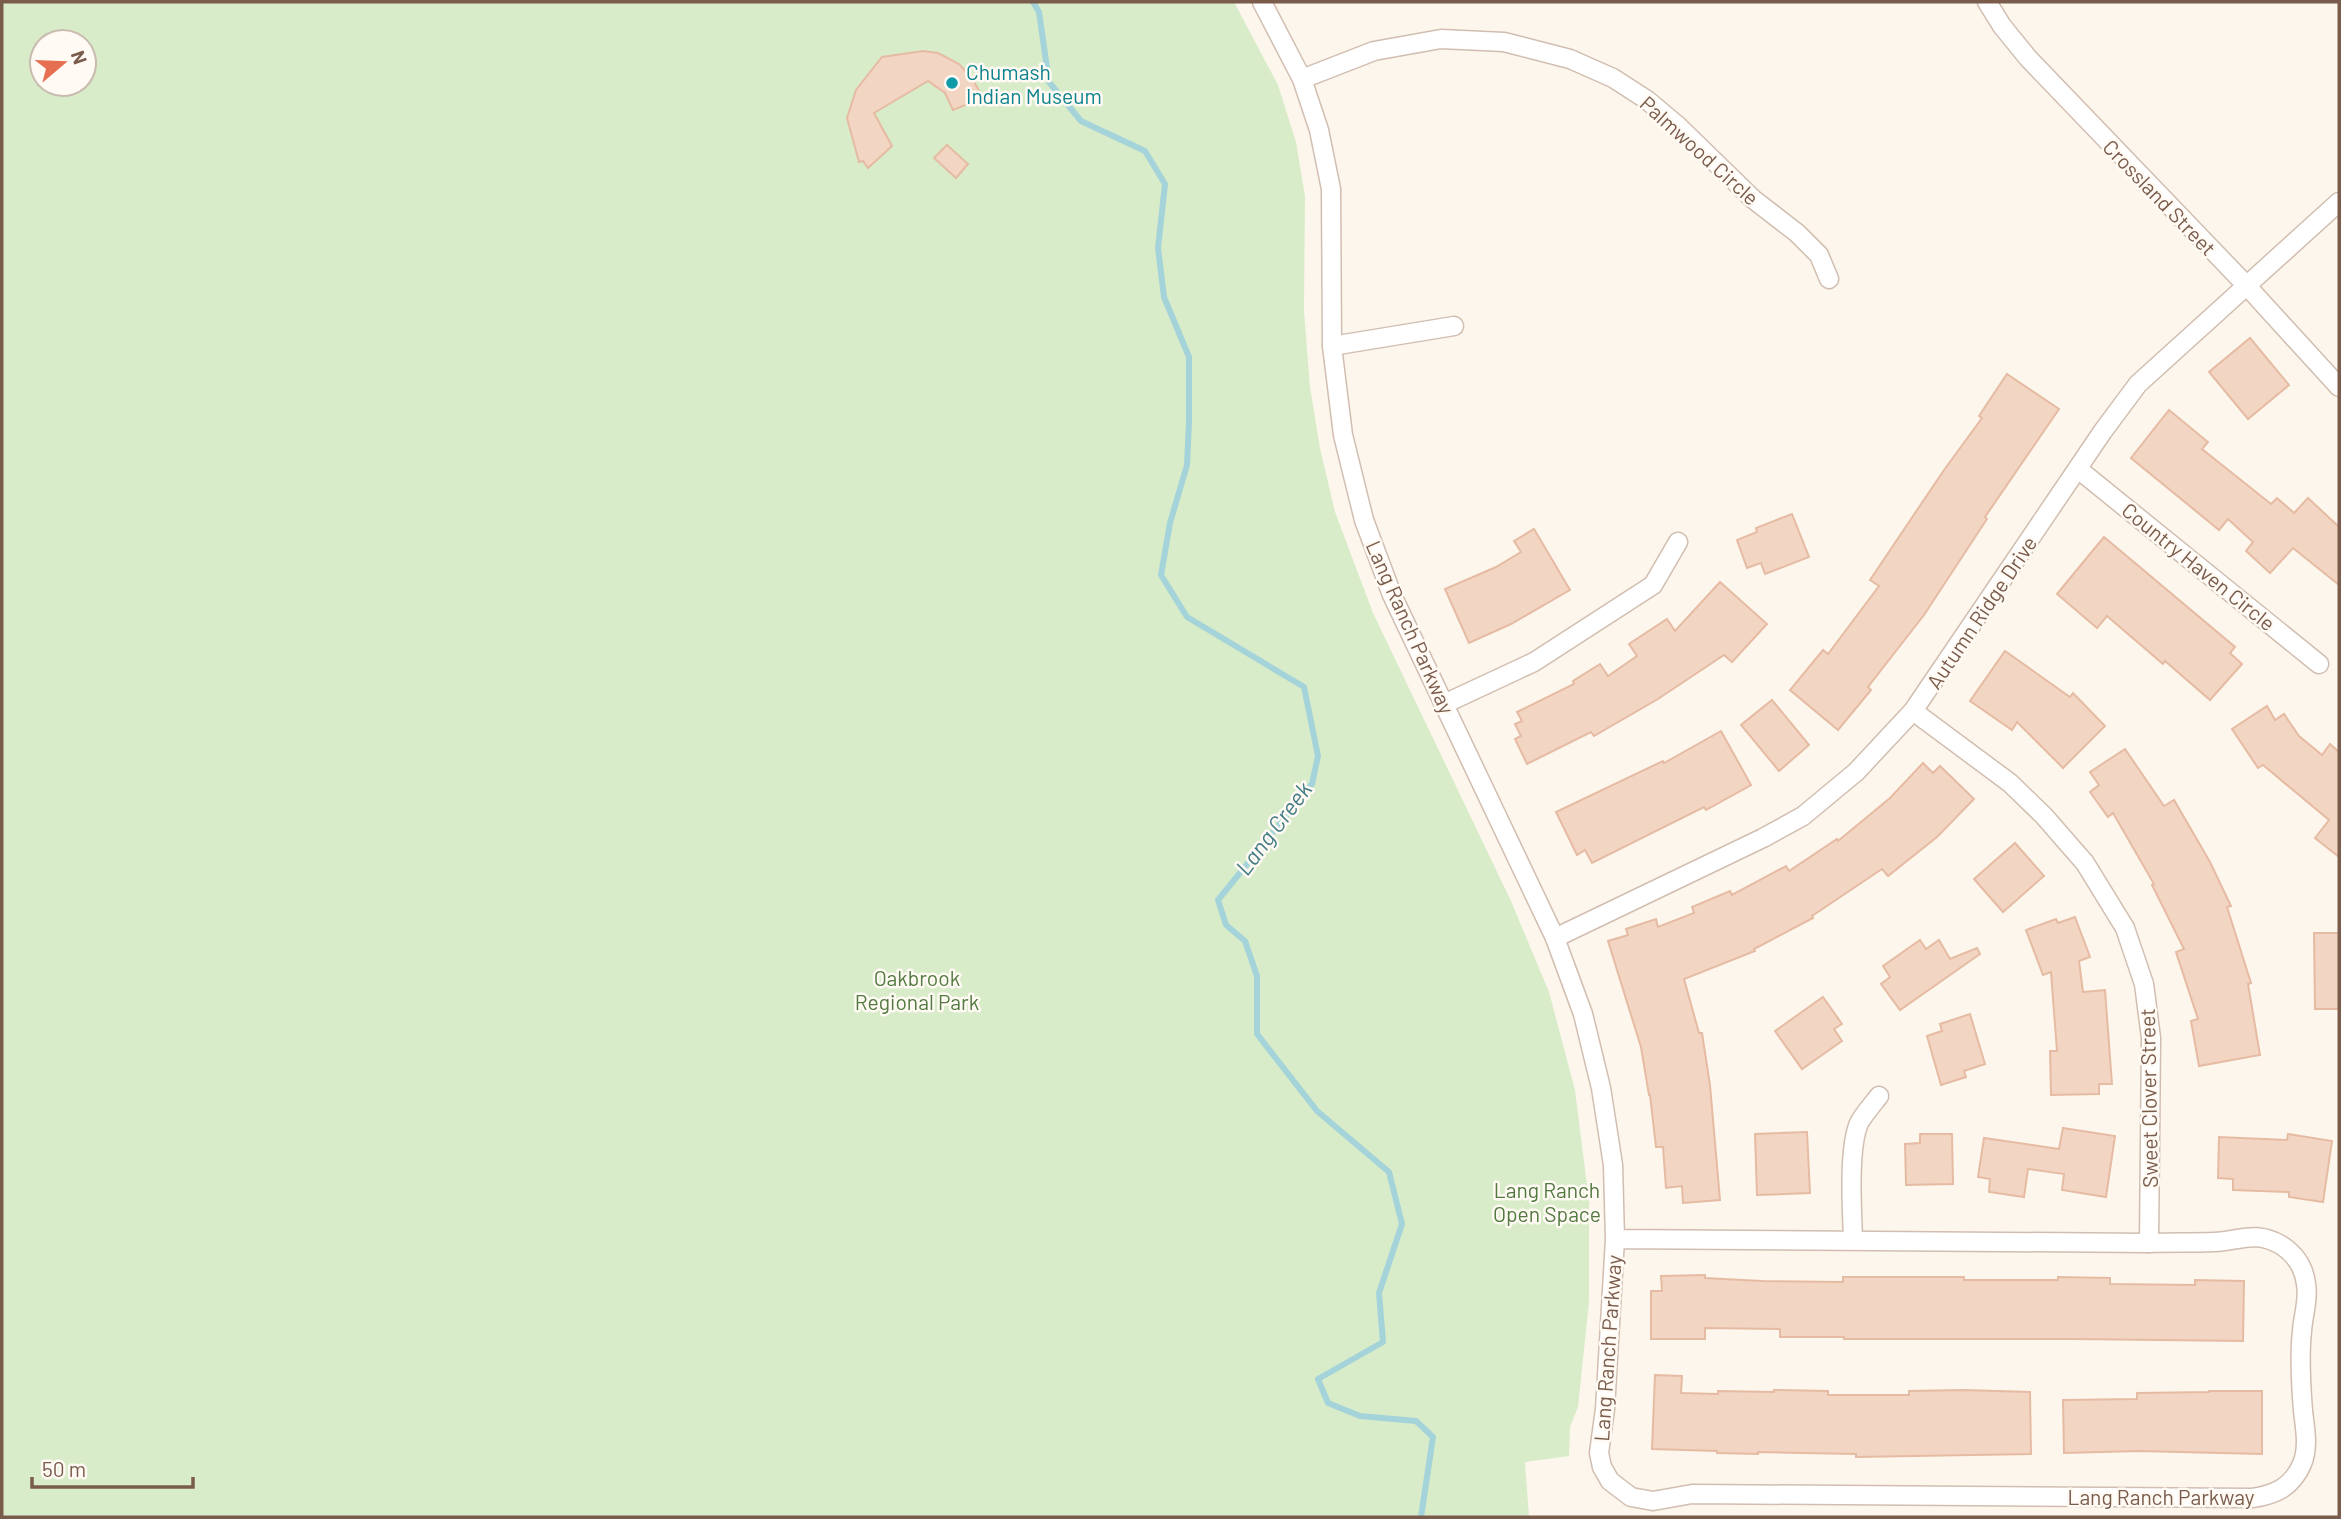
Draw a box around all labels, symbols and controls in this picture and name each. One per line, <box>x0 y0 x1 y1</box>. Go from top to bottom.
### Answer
north arrow <box>28 28 98 98</box>
text: N <box>67 48 92 67</box>
place label: Chumash Indian Museum <box>966 59 1102 108</box>
marker: Chumash Indian Museum <box>944 75 960 91</box>
street label: Palmwood Circle <box>1636 90 1764 210</box>
street label: Crossland Street <box>2098 134 2222 260</box>
street label: Country Haven Circle <box>2117 497 2281 635</box>
street label: Autumn Ridge Drive <box>1921 531 2041 693</box>
street label: Lang Ranch Parkway <box>1362 536 1461 718</box>
water label: Lang Creek <box>1229 776 1317 880</box>
park label: Oakbrook Regional Park <box>855 965 979 1014</box>
street label: Sweet Clover Street <box>2134 1008 2162 1188</box>
park label: Lang Ranch Open Space <box>1493 1177 1601 1226</box>
street label: Lang Ranch Parkway <box>1588 1254 1626 1442</box>
scale bar <box>32 1446 192 1490</box>
text: 50 m <box>42 1456 86 1481</box>
street label: Lang Ranch Parkway <box>2067 1484 2255 1509</box>

